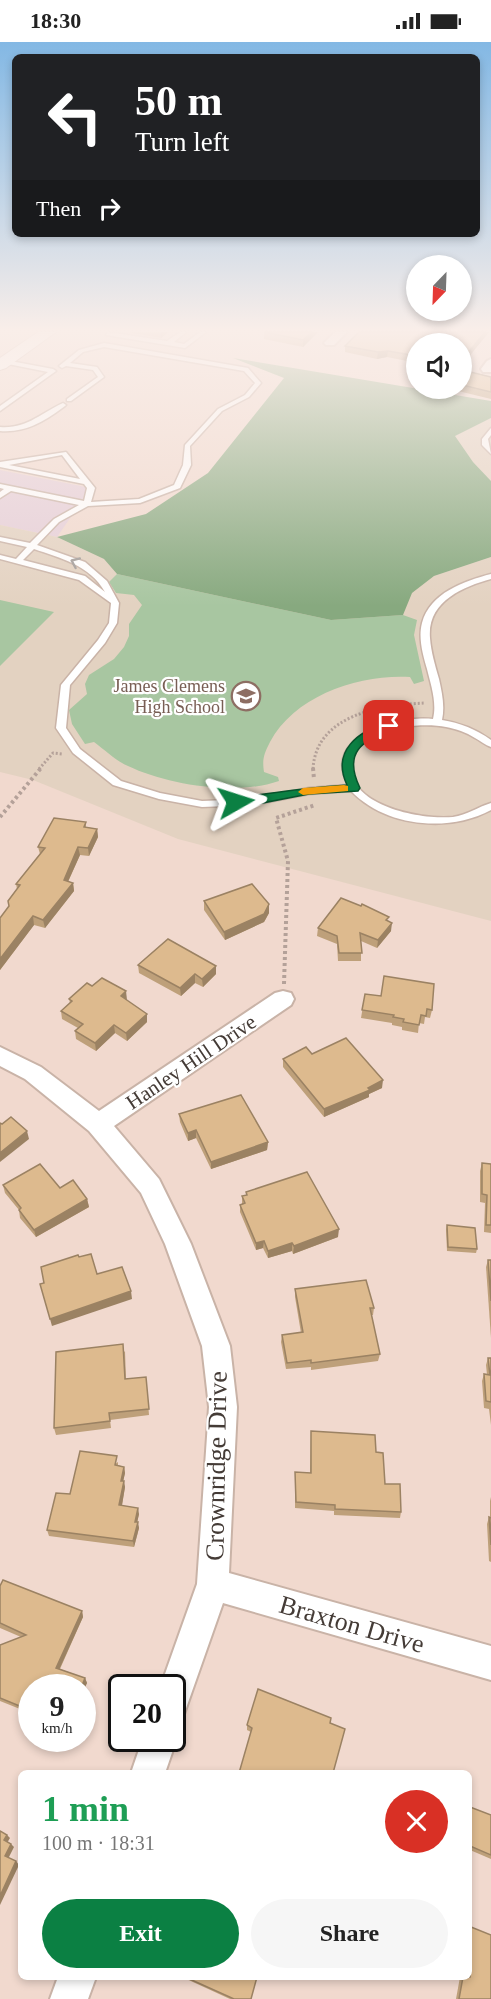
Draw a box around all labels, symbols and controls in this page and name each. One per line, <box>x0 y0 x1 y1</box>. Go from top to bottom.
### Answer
text: 18:30 <box>30 8 81 33</box>
icon: left <box>36 78 114 156</box>
text: 50 m <box>135 78 223 124</box>
text: Turn left <box>135 127 229 157</box>
icon: right <box>93 192 126 225</box>
text: Then <box>36 196 81 221</box>
north arrow <box>406 255 472 321</box>
map controls <box>406 255 472 399</box>
button: sound <box>406 333 472 399</box>
one-way arrow <box>71 558 82 570</box>
place label: James Clemens High School <box>114 676 225 717</box>
school or university icon: James Clemens High School <box>230 680 262 712</box>
pin <box>363 700 414 751</box>
icon: arrive <box>372 709 405 742</box>
position arrow <box>204 770 268 834</box>
street label: Hanley Hill Drive <box>121 1010 261 1114</box>
street label: Crownridge Drive <box>200 1371 233 1561</box>
street label: Braxton Drive <box>276 1590 428 1659</box>
speed limit sign: 20 <box>108 1674 186 1752</box>
text: 9 <box>50 1689 65 1722</box>
text: km/h <box>42 1720 72 1736</box>
text: 1 min <box>42 1789 129 1829</box>
button: close <box>385 1790 448 1853</box>
text: 100 m · 18:31 <box>42 1832 155 1854</box>
button: Exit <box>42 1899 239 1968</box>
button: Share <box>251 1899 448 1968</box>

